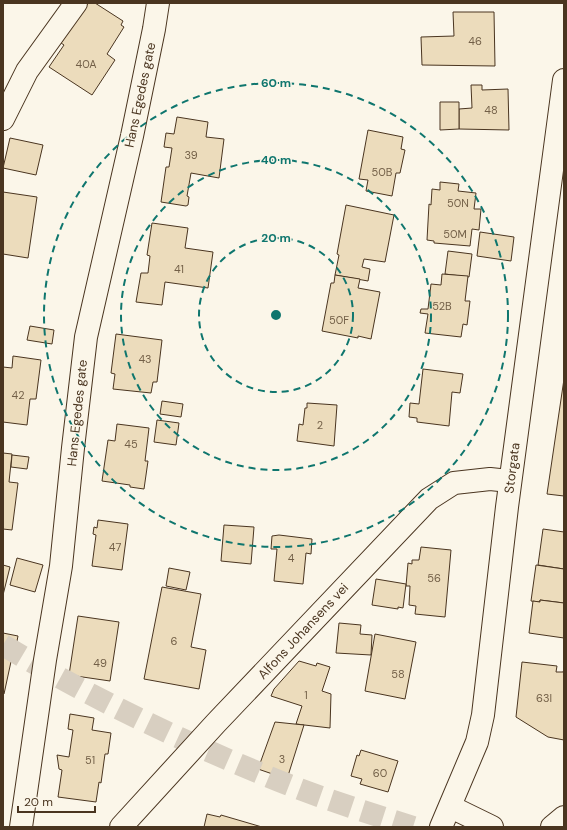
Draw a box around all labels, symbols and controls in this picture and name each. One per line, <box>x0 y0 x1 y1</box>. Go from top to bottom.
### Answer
house number: 46 <box>468 34 482 48</box>
street label: Hans Egedes gate <box>121 41 159 149</box>
house number: 40A <box>75 57 97 71</box>
text: 60 m <box>261 75 291 91</box>
house number: 48 <box>484 103 498 117</box>
house number: 39 <box>184 148 198 162</box>
text: 40 m <box>261 152 291 168</box>
house number: 50B <box>372 165 393 179</box>
house number: 50N <box>447 196 469 210</box>
house number: 50M <box>443 227 467 241</box>
text: 20 m <box>261 230 291 246</box>
house number: 41 <box>174 262 184 276</box>
house number: 52B <box>432 299 452 313</box>
centre of rings <box>269 308 283 322</box>
house number: 50F <box>329 313 349 327</box>
house number: 43 <box>138 352 152 366</box>
street label: Hans Egedes gate <box>63 359 91 467</box>
house number: 42 <box>11 388 25 402</box>
house number: 2 <box>317 418 323 432</box>
house number: 45 <box>124 437 138 451</box>
street label: Storgata <box>500 442 524 494</box>
house number: 47 <box>109 540 121 554</box>
house number: 4 <box>288 551 295 565</box>
house number: 56 <box>427 571 441 585</box>
street label: Alfons Johansens vei <box>254 579 352 683</box>
house number: 6 <box>171 634 178 648</box>
house number: 49 <box>93 656 107 670</box>
house number: 58 <box>391 667 405 681</box>
house number: 1 <box>304 688 308 702</box>
house number: 63I <box>536 691 552 705</box>
house number: 3 <box>279 752 285 766</box>
house number: 51 <box>85 753 95 767</box>
house number: 60 <box>373 766 387 780</box>
scale bar <box>18 788 95 814</box>
text: 20 m <box>24 794 53 810</box>

